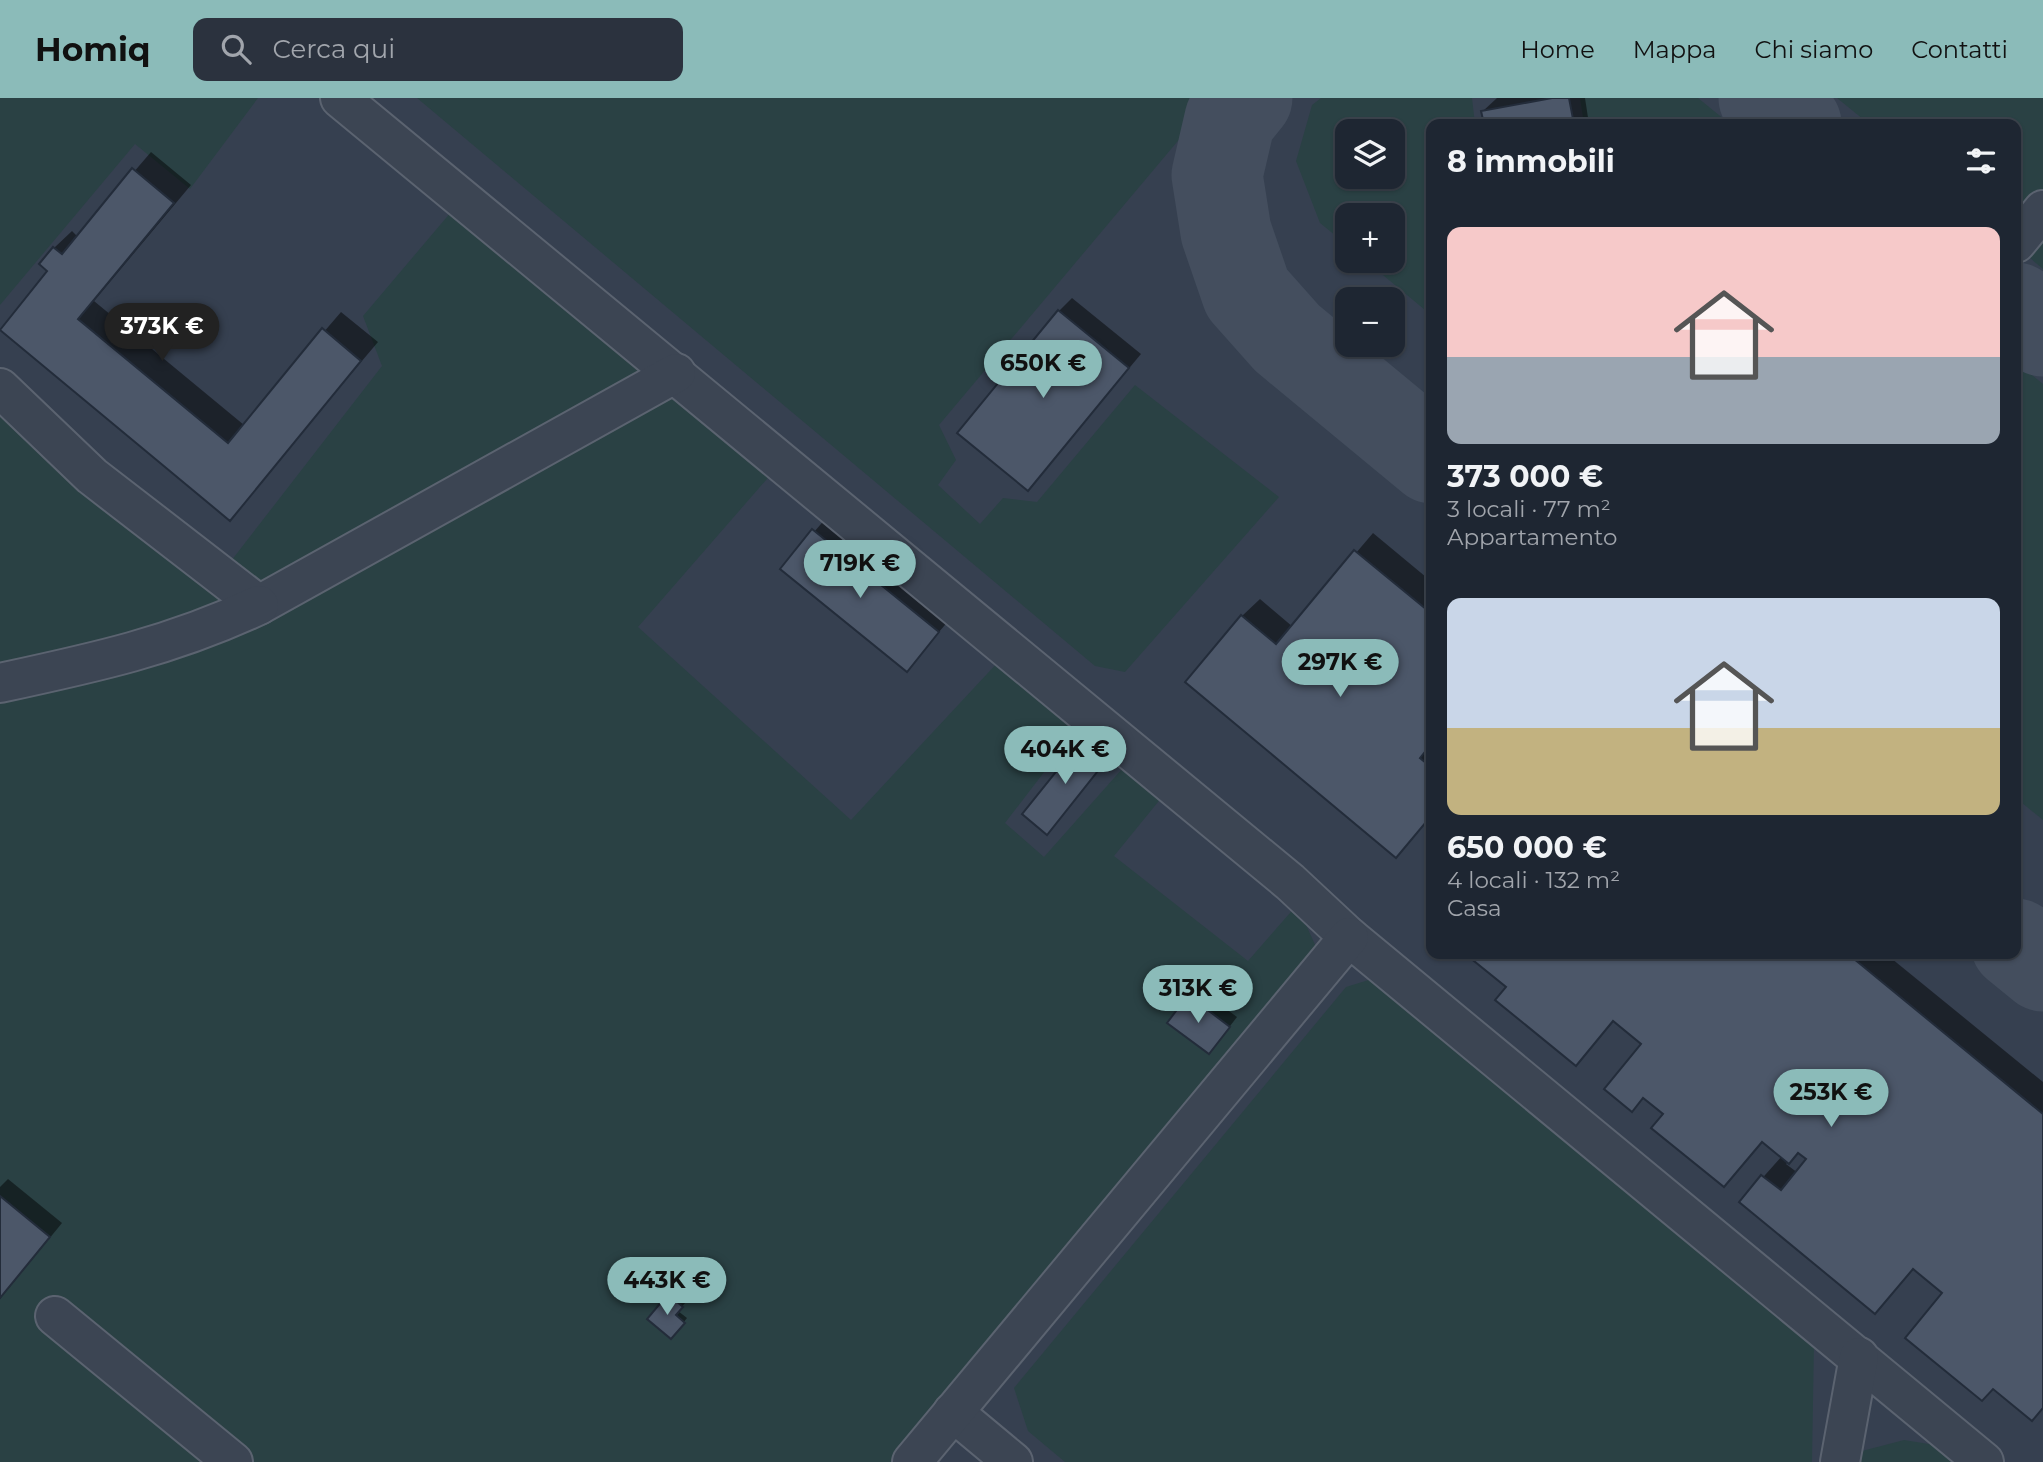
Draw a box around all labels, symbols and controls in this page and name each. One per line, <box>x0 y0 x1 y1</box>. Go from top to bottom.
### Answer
search box <box>193 18 683 81</box>
text: Homiq <box>35 29 151 69</box>
icon: search <box>217 30 255 68</box>
text: Cerca qui <box>273 33 395 65</box>
text: Home <box>1520 35 1595 64</box>
text: Mappa <box>1633 35 1716 64</box>
text: Chi siamo <box>1754 35 1873 64</box>
text: Contatti <box>1911 35 2008 64</box>
map controls <box>1335 119 1405 357</box>
button: layers <box>1335 119 1405 189</box>
icon: filters <box>1962 142 2000 180</box>
text: 8 immobili <box>1447 143 1615 180</box>
button: + <box>1335 203 1405 273</box>
icon: home <box>1661 272 1787 398</box>
button: − <box>1335 287 1405 357</box>
pin: 373K € <box>105 303 219 363</box>
text: 373K € <box>120 312 204 340</box>
pin: 650K € <box>986 341 1100 400</box>
text: 650K € <box>1000 349 1086 377</box>
text: 373 000 € <box>1447 458 1603 495</box>
text: 3 locali · 77 m² <box>1447 495 1611 523</box>
text: Appartamento <box>1447 523 1617 551</box>
pin: 719K € <box>803 540 917 600</box>
text: 719K € <box>820 549 900 577</box>
pin: 297K € <box>1283 640 1397 699</box>
icon: home <box>1661 643 1787 769</box>
text: 297K € <box>1298 648 1382 676</box>
pin: 404K € <box>1008 726 1122 786</box>
text: 404K € <box>1020 735 1110 763</box>
text: 650 000 € <box>1447 829 1607 866</box>
text: 4 locali · 132 m² <box>1447 866 1620 894</box>
text: Casa <box>1447 894 1502 922</box>
pin: 313K € <box>1141 965 1255 1025</box>
text: 313K € <box>1159 974 1237 1002</box>
pin: 253K € <box>1774 1070 1888 1129</box>
text: 253K € <box>1790 1078 1872 1106</box>
pin: 443K € <box>610 1258 724 1317</box>
text: 443K € <box>623 1266 711 1294</box>

